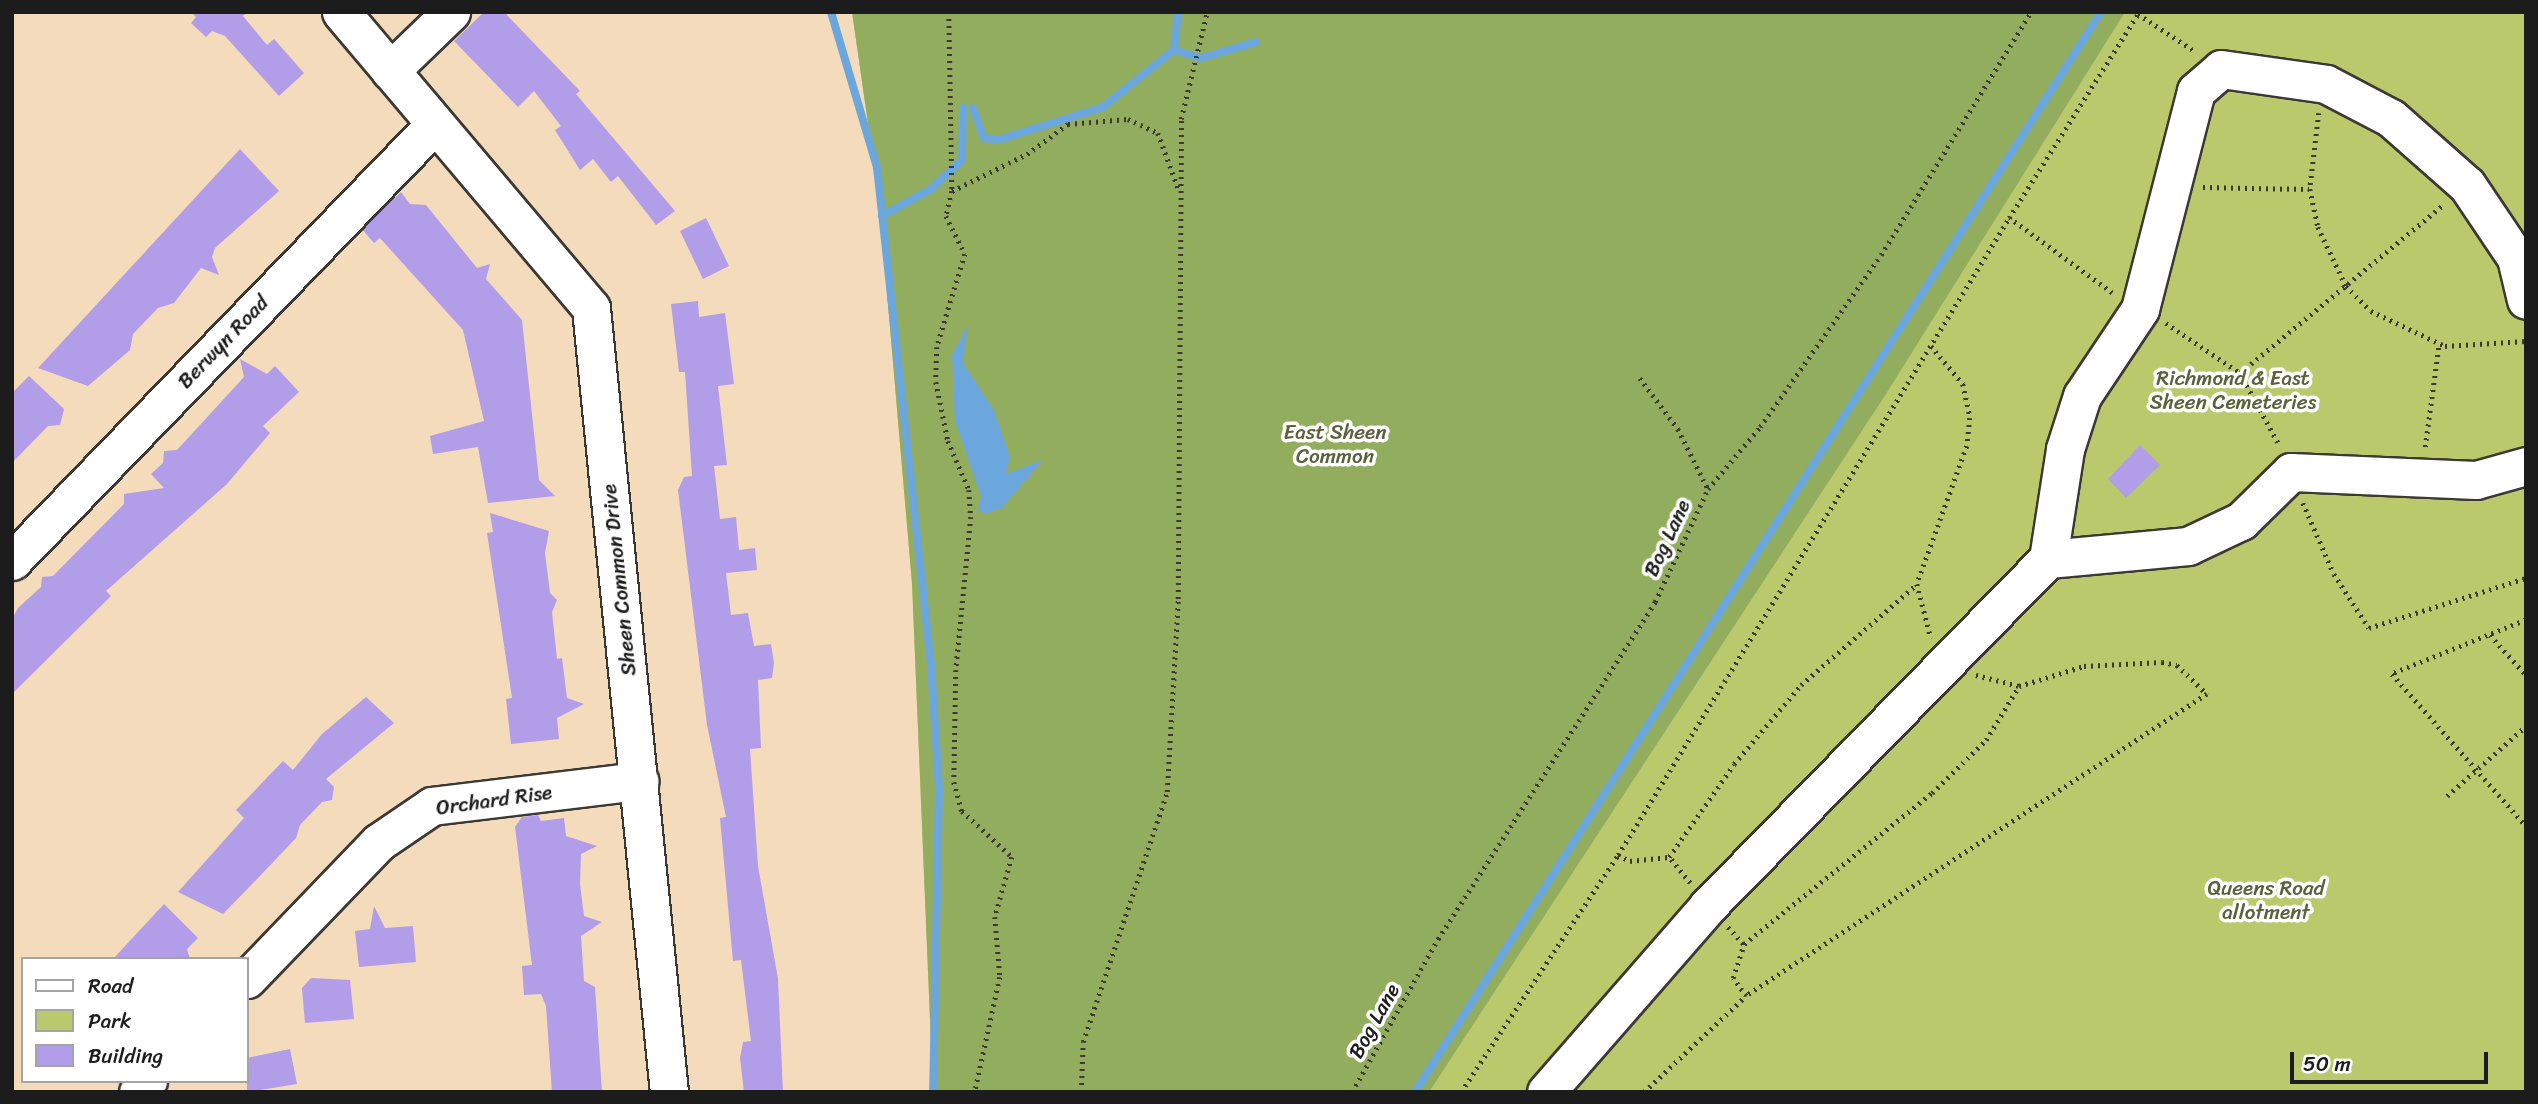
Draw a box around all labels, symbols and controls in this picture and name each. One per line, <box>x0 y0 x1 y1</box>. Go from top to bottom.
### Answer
street label: Berwyn Road <box>172 290 274 394</box>
park label: Richmond & East Sheen Cemeteries <box>2149 365 2317 415</box>
park label: East Sheen Common <box>1283 419 1387 469</box>
street label: Sheen Common Drive <box>596 482 642 678</box>
street label: Bog Lane <box>1638 495 1696 581</box>
street label: Orchard Rise <box>434 779 554 821</box>
park label: Queens Road allotment <box>2207 875 2325 925</box>
legend <box>21 957 248 1083</box>
text: Road <box>88 967 133 1005</box>
street label: Bog Lane <box>1343 979 1405 1063</box>
text: Park <box>88 1002 131 1040</box>
text: Building <box>88 1037 163 1075</box>
scale bar <box>2293 1038 2491 1082</box>
text: 50 m <box>2303 1045 2351 1083</box>

